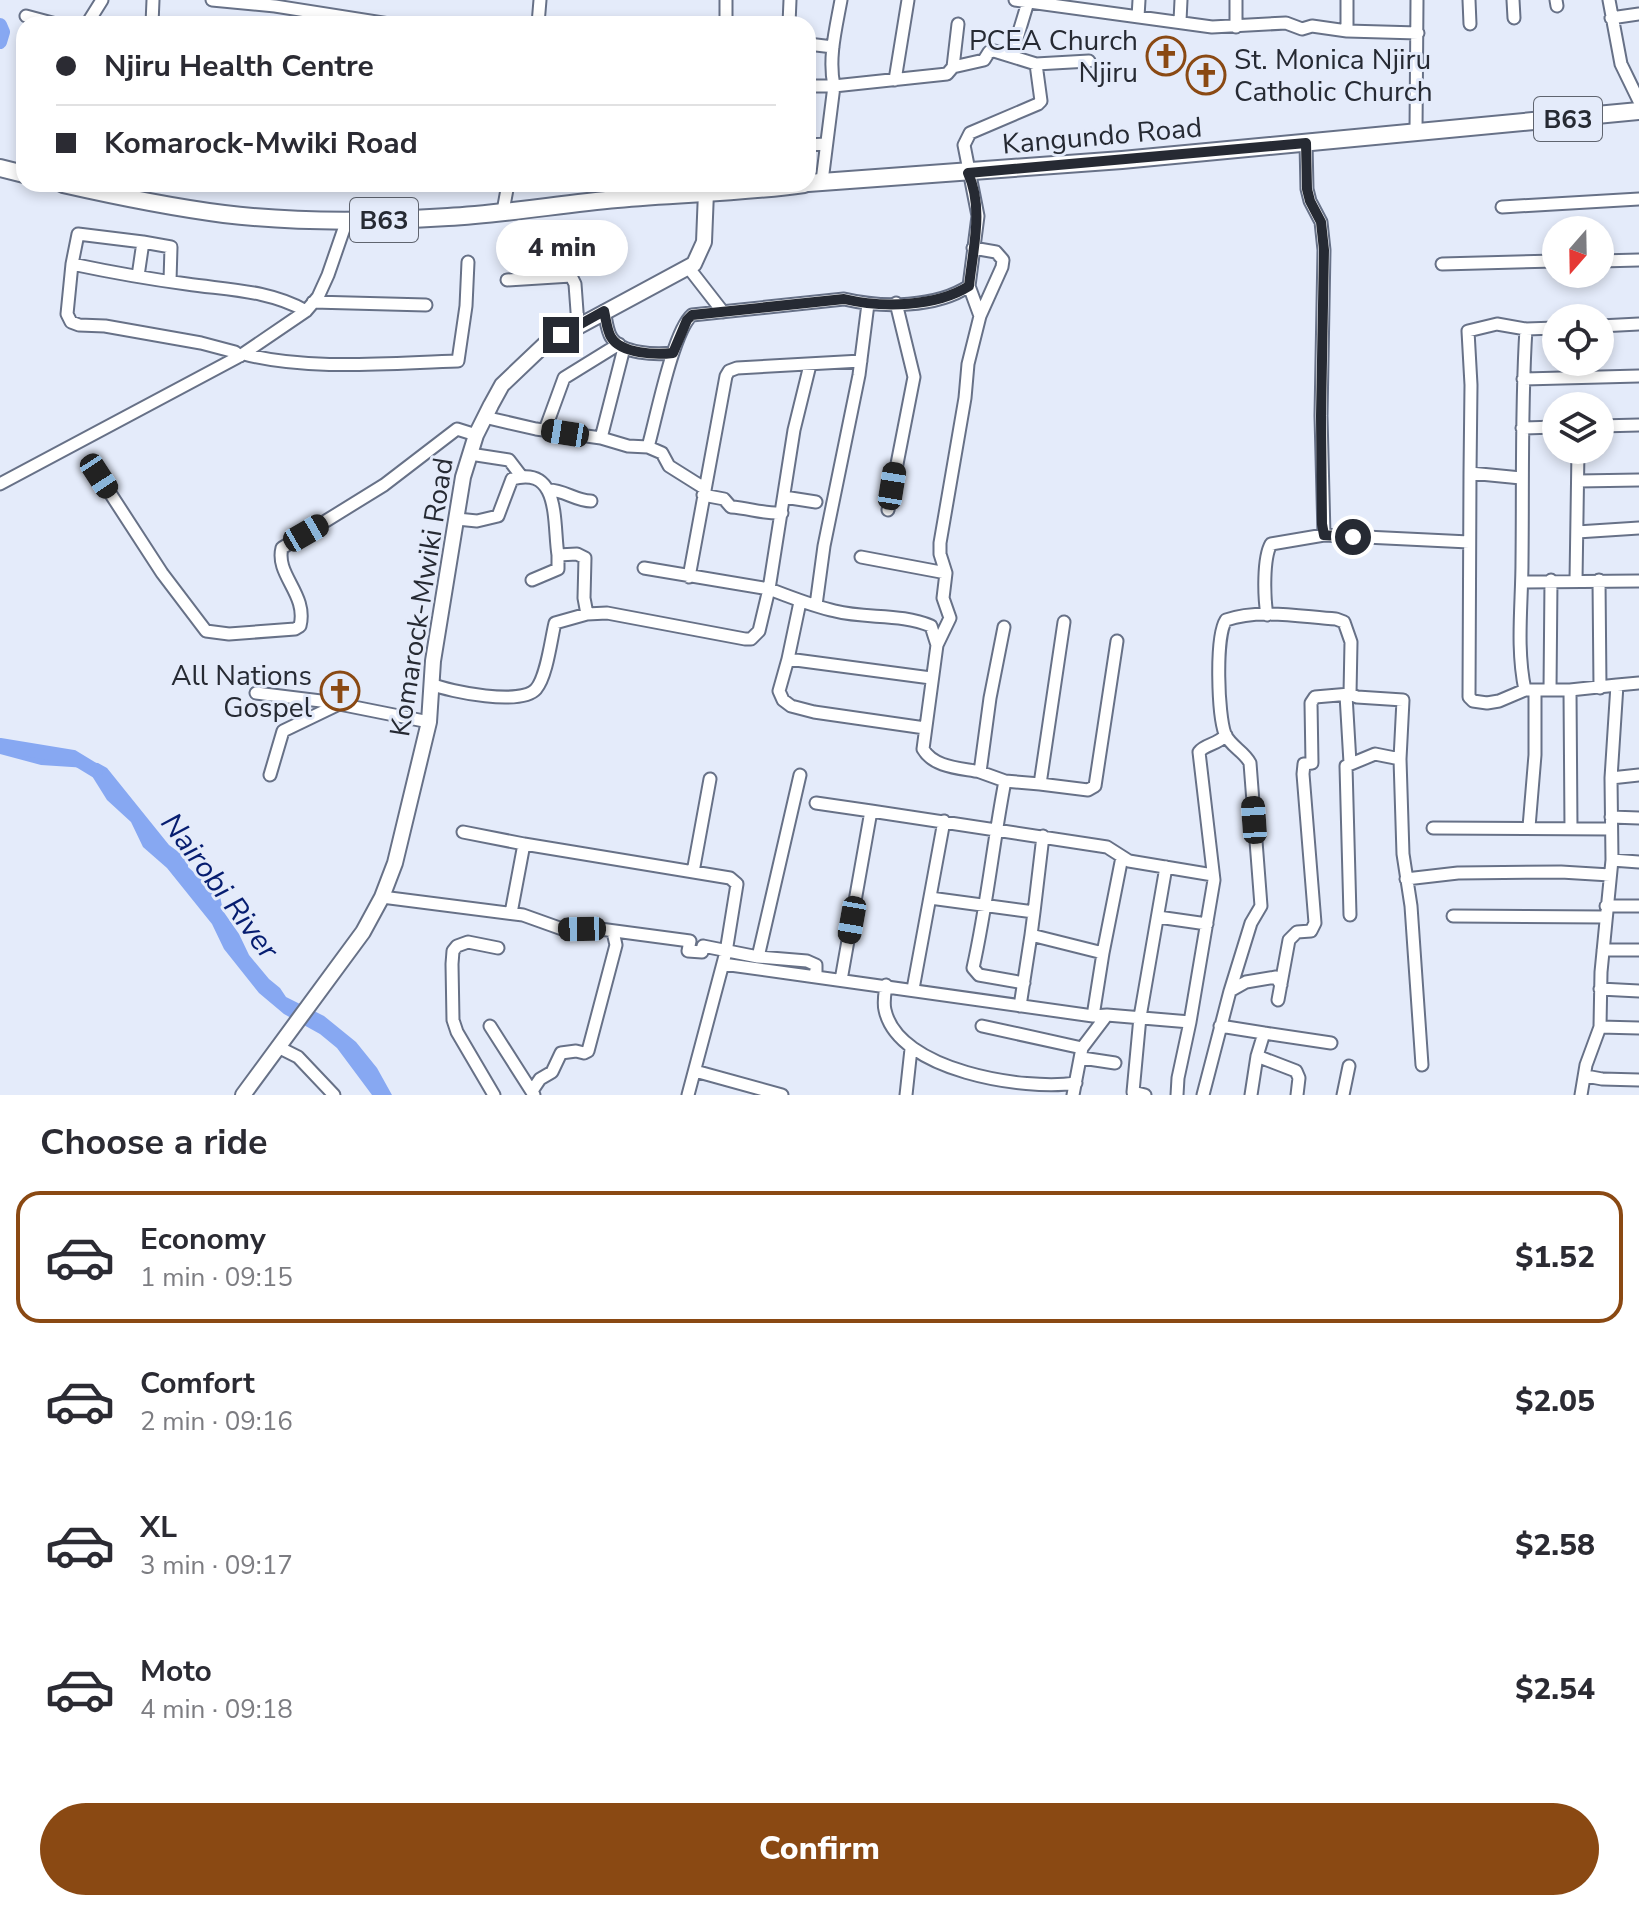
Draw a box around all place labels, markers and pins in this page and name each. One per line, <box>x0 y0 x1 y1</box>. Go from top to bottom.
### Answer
place label: PCEA Church Njiru <box>969 22 1138 92</box>
church icon: PCEA Church Njiru <box>1145 35 1187 77</box>
place label: St. Monica Njiru Catholic Church <box>1234 41 1433 111</box>
church icon: St. Monica Njiru Catholic Church <box>1185 54 1227 96</box>
place label: All Nations Gospel <box>171 657 313 727</box>
church icon: All Nations Gospel <box>319 670 361 712</box>

